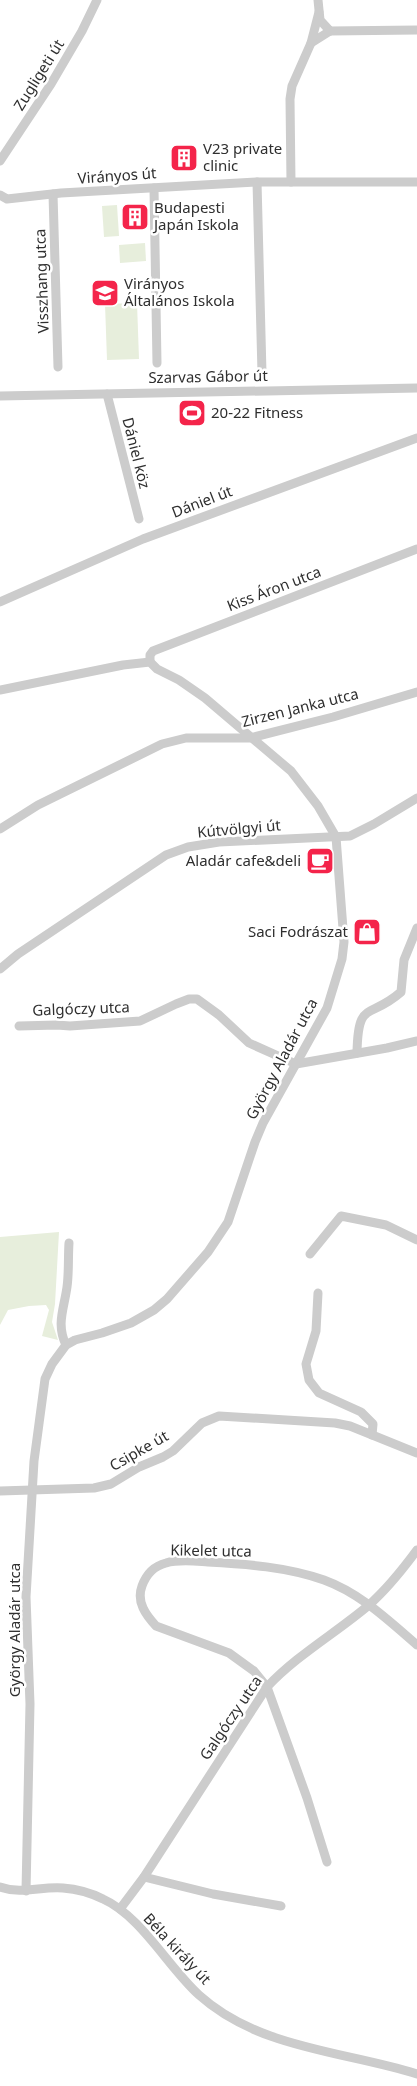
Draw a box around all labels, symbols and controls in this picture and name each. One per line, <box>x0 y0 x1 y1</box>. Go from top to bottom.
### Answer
street label: Zugligeti út <box>8 35 68 114</box>
place label: V23 private clinic <box>203 138 282 175</box>
building icon: V23 private clinic <box>169 143 199 173</box>
street label: Virányos út <box>77 162 158 188</box>
place label: Budapesti Japán Iskola <box>152 197 239 234</box>
building icon: Budapesti Japán Iskola <box>120 202 150 232</box>
street label: Visszhang utca <box>29 228 53 334</box>
place label: Virányos Általános Iskola <box>124 273 235 310</box>
school or university icon: Virányos Általános Iskola <box>90 278 120 308</box>
street label: Szarvas Gábor út <box>148 365 268 387</box>
sports icon: 20-22 Fitness <box>177 398 207 428</box>
place label: 20-22 Fitness <box>211 402 303 422</box>
street label: Dániel köz <box>118 415 155 490</box>
street label: Dániel út <box>168 480 235 522</box>
street label: Kiss Áron utca <box>224 561 324 615</box>
street label: Zirzen Janka utca <box>239 683 360 731</box>
street label: Kútvölgyi út <box>196 814 282 842</box>
cafe icon: Aladár cafe&deli <box>305 846 335 876</box>
place label: Aladár cafe&deli <box>186 850 301 870</box>
shop icon: Saci Fodrászat <box>352 917 382 947</box>
place label: Saci Fodrászat <box>248 921 349 941</box>
street label: György Aladár utca <box>241 995 321 1123</box>
street label: Galgóczy utca <box>32 996 130 1020</box>
street label: Csipke út <box>105 1425 172 1475</box>
street label: Kikelet utca <box>170 1539 252 1561</box>
street label: György Aladár utca <box>4 1563 24 1697</box>
street label: Galgóczy utca <box>195 1671 266 1763</box>
street label: Béla király út <box>139 1908 216 1989</box>

